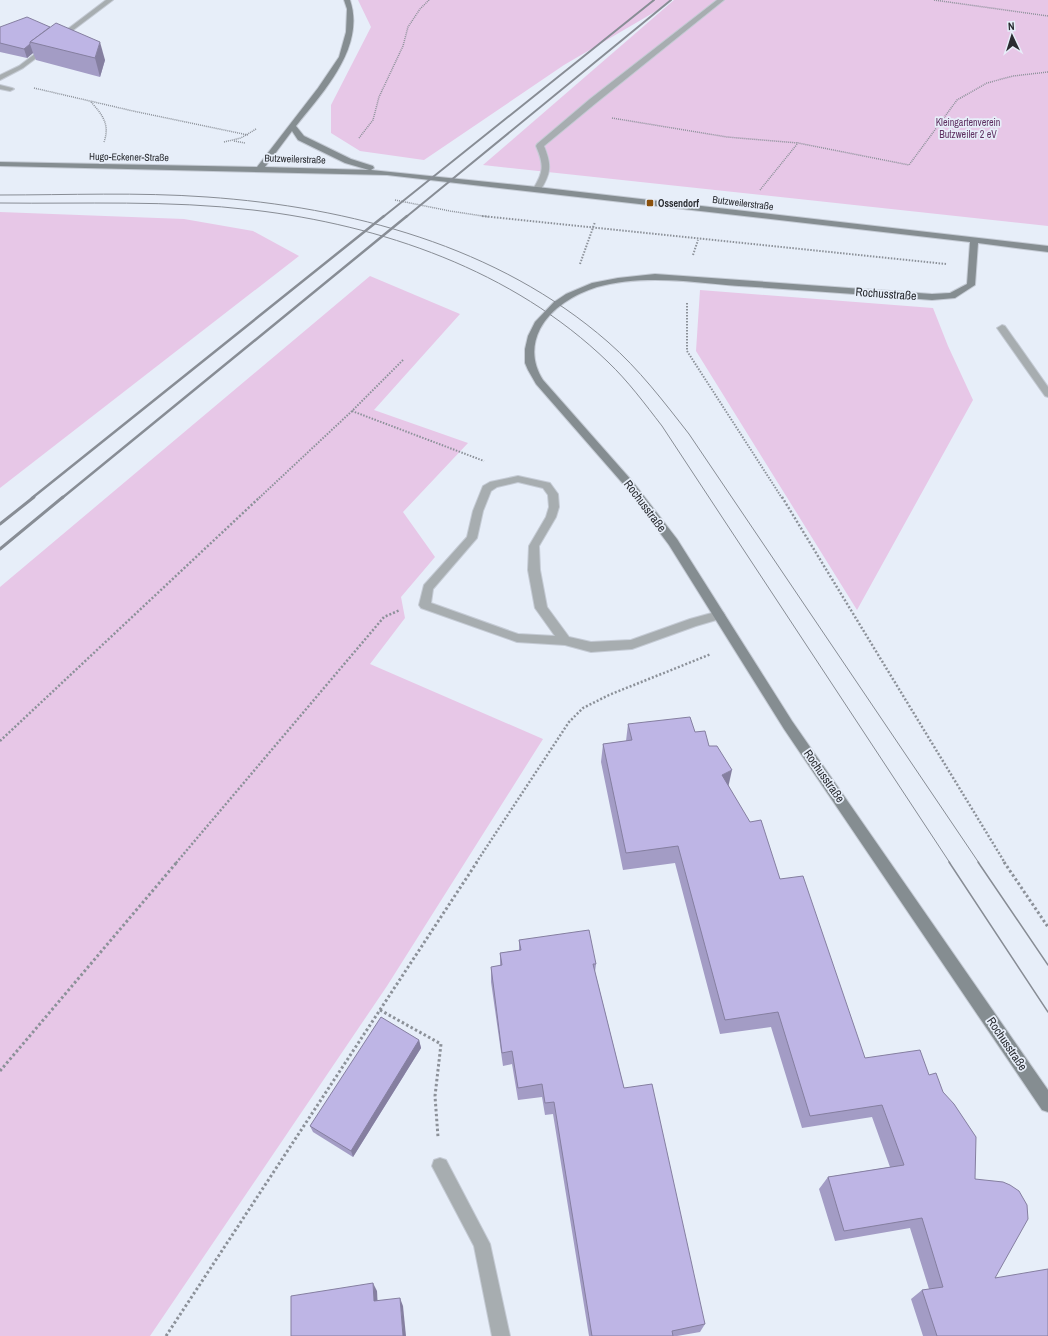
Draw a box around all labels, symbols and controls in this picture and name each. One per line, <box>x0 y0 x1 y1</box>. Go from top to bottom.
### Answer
north arrow <box>992 16 1032 56</box>
text: N <box>1008 19 1015 33</box>
park label: Kleingartenverein Butzweiler 2 eV <box>936 116 1000 141</box>
street label: Hugo-Eckener-Straße <box>89 150 169 164</box>
street label: Butzweilerstraße <box>264 151 326 167</box>
street label: Butzweilerstraße <box>712 193 775 213</box>
place label: Ossendorf <box>658 197 699 210</box>
marker: Ossendorf <box>645 198 655 208</box>
street label: Rochusstraße <box>855 284 917 304</box>
street label: Rochusstraße <box>620 477 670 535</box>
street label: Rochusstraße <box>800 746 848 806</box>
street label: Rochusstraße <box>983 1014 1031 1074</box>

